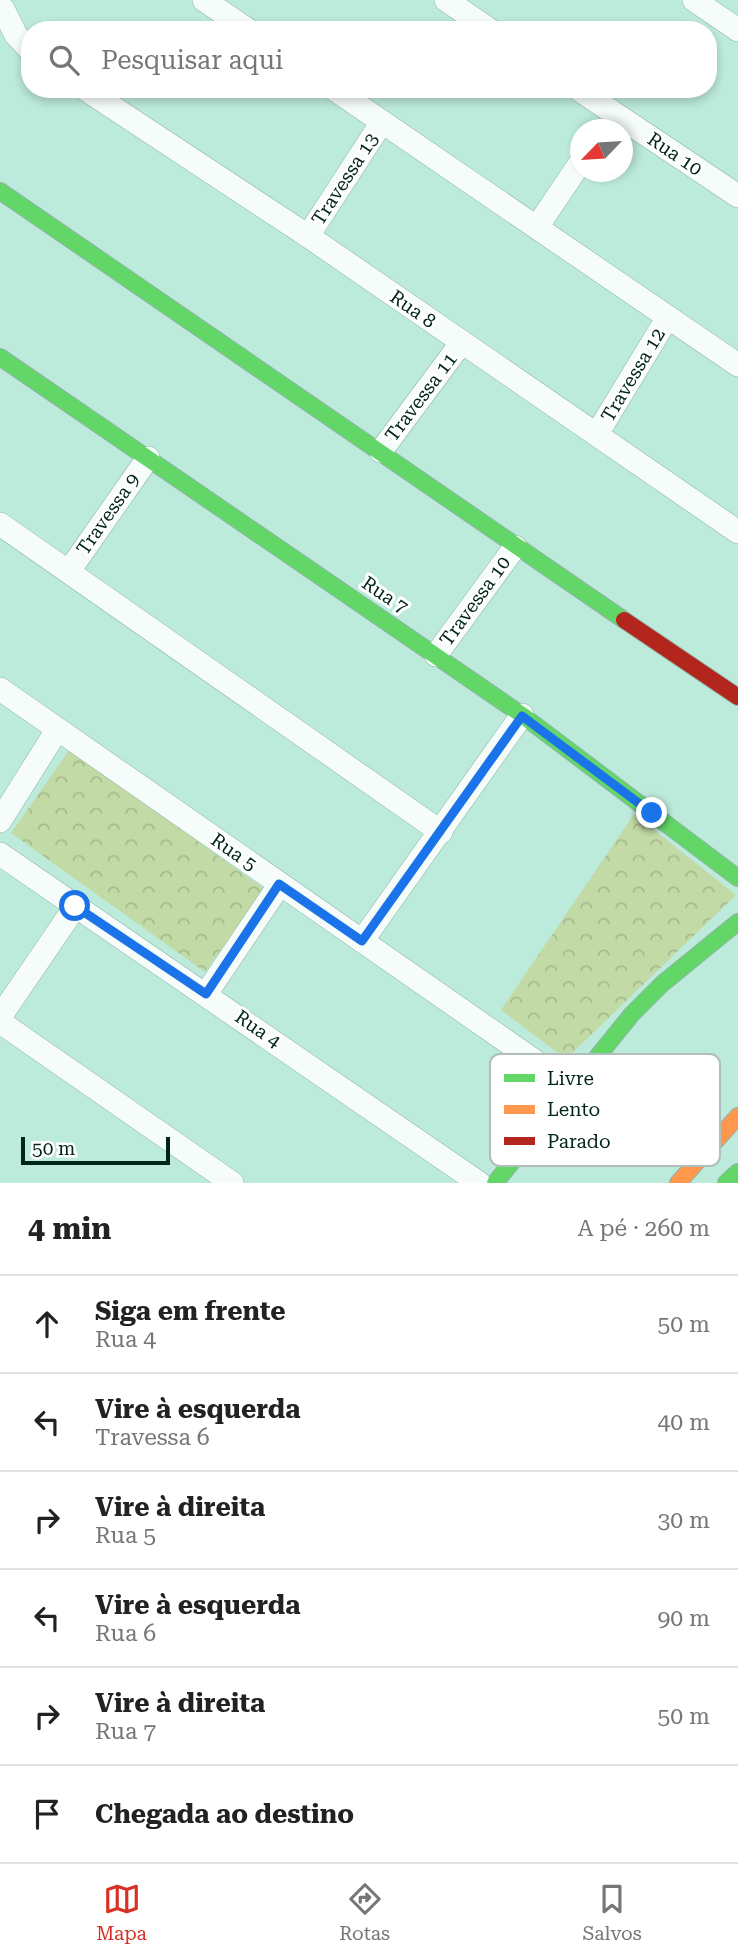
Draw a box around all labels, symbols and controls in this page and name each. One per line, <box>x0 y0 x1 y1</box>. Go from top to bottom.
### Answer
search box <box>21 21 717 98</box>
icon: search <box>45 41 83 79</box>
text: Pesquisar aqui <box>101 45 283 75</box>
north arrow <box>570 119 633 182</box>
street label: Rua 10 <box>643 127 707 181</box>
street label: Travessa 13 <box>307 129 383 229</box>
street label: Rua 8 <box>386 285 440 333</box>
street label: Travessa 12 <box>596 324 670 426</box>
street label: Travessa 11 <box>380 348 462 446</box>
street label: Travessa 9 <box>71 469 145 559</box>
street label: Travessa 10 <box>435 552 515 650</box>
street label: Rua 7 <box>358 571 413 619</box>
route end <box>636 797 667 828</box>
street label: Rua 5 <box>207 828 261 876</box>
route start <box>59 890 90 921</box>
street label: Rua 4 <box>231 1005 286 1053</box>
legend <box>490 1054 720 1166</box>
text: Livre <box>547 1067 594 1090</box>
text: Lento <box>547 1098 600 1121</box>
text: Parado <box>547 1130 611 1153</box>
scale bar <box>21 1134 170 1166</box>
text: 50 m <box>32 1137 75 1160</box>
text: 4 min <box>28 1211 111 1246</box>
text: A pé · 260 m <box>578 1215 710 1242</box>
text: Siga em frente <box>95 1296 285 1326</box>
icon: ahead <box>28 1305 66 1343</box>
text: 50 m <box>657 1311 710 1338</box>
text: Rua 4 <box>95 1326 156 1353</box>
text: Vire à esquerda <box>95 1394 300 1424</box>
icon: left <box>28 1403 66 1441</box>
text: 40 m <box>657 1409 710 1436</box>
text: Travessa 6 <box>95 1424 210 1451</box>
text: Vire à direita <box>95 1492 265 1522</box>
icon: right <box>28 1501 66 1539</box>
text: 30 m <box>657 1507 710 1534</box>
text: Rua 5 <box>95 1522 156 1549</box>
text: Vire à esquerda <box>95 1590 300 1620</box>
icon: left <box>28 1599 66 1637</box>
text: 90 m <box>657 1605 710 1632</box>
text: Rua 6 <box>95 1620 156 1647</box>
text: Vire à direita <box>95 1688 265 1718</box>
icon: right <box>28 1697 66 1735</box>
text: 50 m <box>657 1703 710 1730</box>
text: Rua 7 <box>95 1718 156 1745</box>
icon: arrive <box>28 1795 66 1833</box>
text: Chegada ao destino <box>95 1799 354 1829</box>
tab: Mapa <box>96 1880 147 1945</box>
tab: Rotas <box>339 1880 390 1945</box>
tab: Salvos <box>582 1880 642 1945</box>

